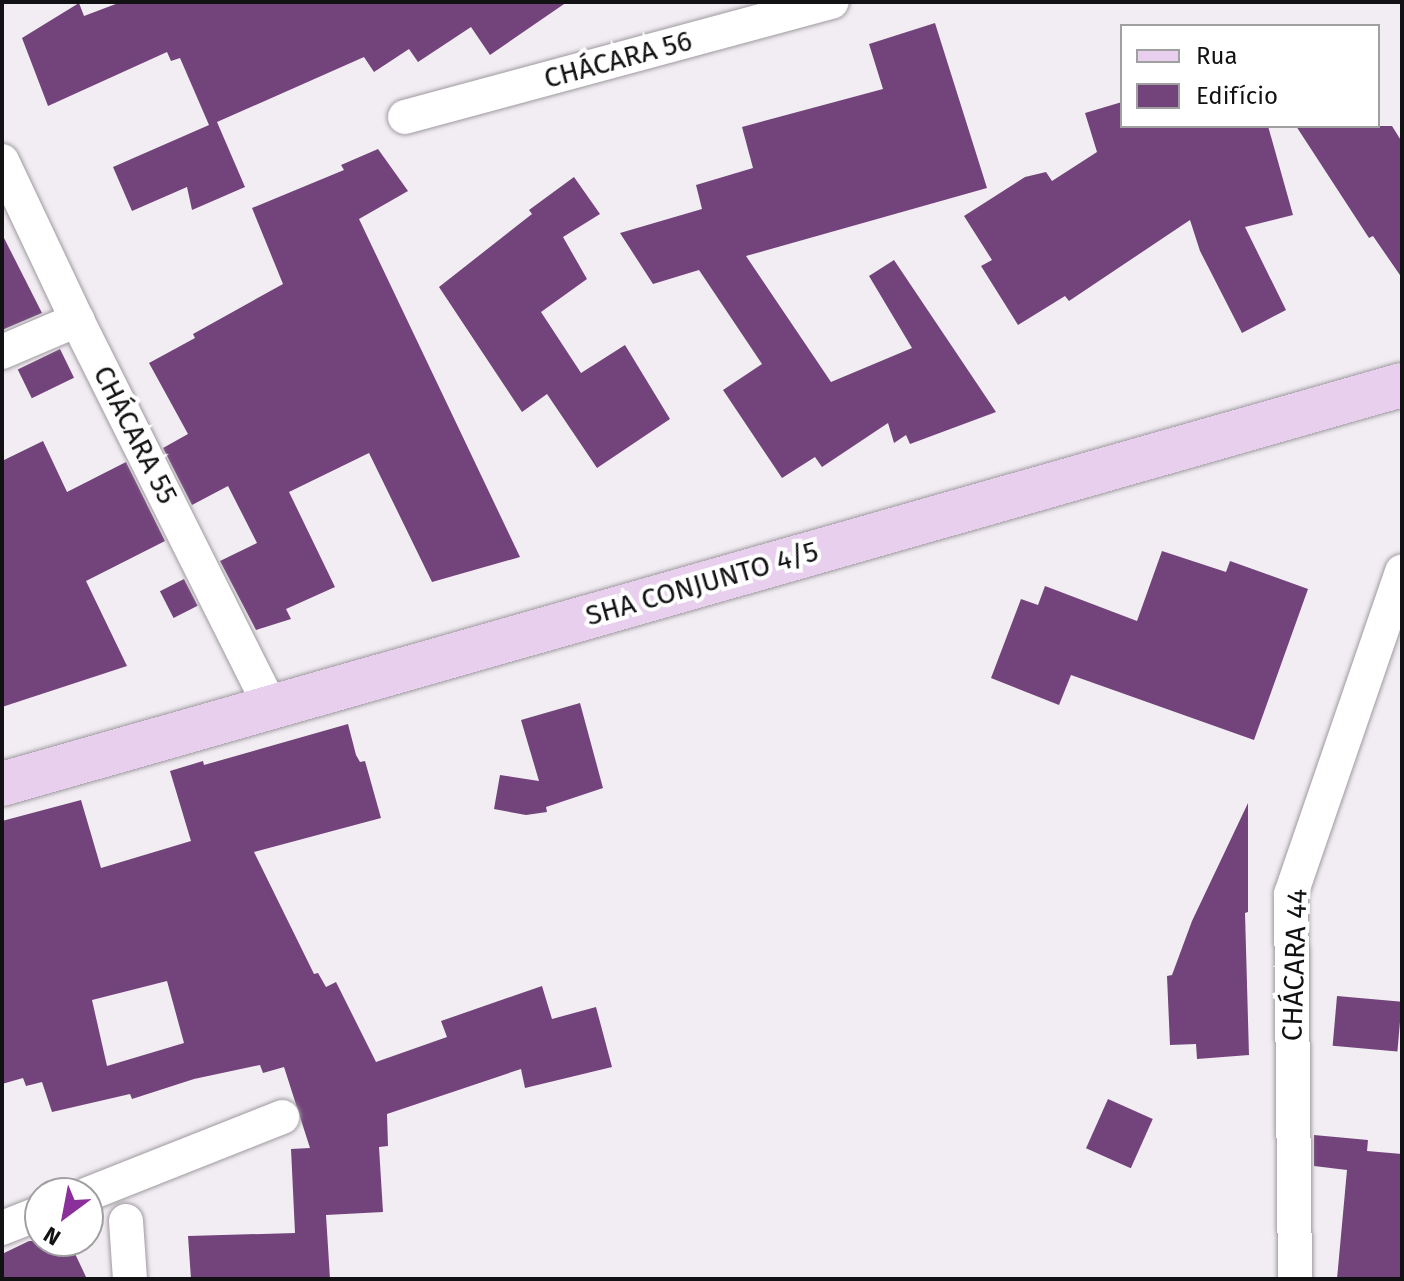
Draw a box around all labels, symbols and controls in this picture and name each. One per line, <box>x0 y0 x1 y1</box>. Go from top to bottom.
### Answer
street label: CHÁCARA 56 <box>540 24 696 96</box>
legend <box>1120 24 1380 128</box>
text: Rua <box>1196 42 1238 70</box>
text: Edifício <box>1196 82 1278 110</box>
street label: CHÁCARA 55 <box>86 360 184 510</box>
street label: SHA CONJUNTO 4/5 <box>582 535 822 633</box>
street label: CHÁCARA 44 <box>1276 888 1314 1042</box>
north arrow <box>24 1177 104 1257</box>
text: N <box>39 1221 65 1251</box>

